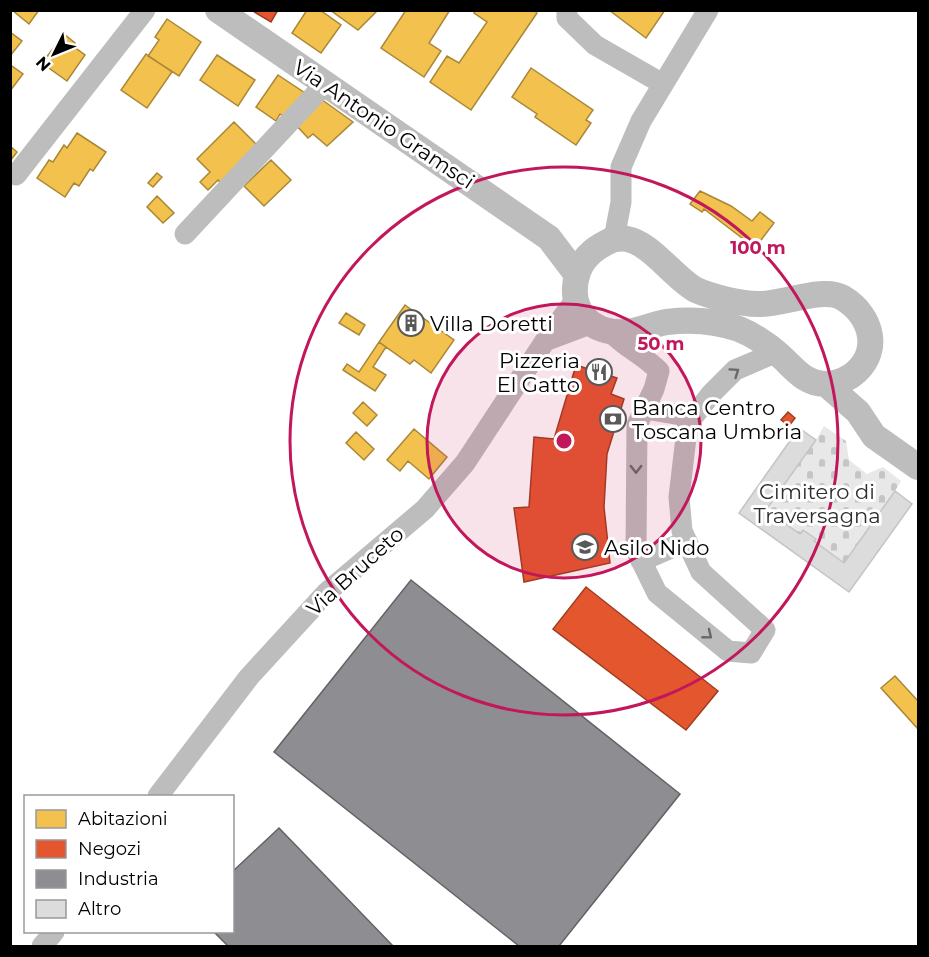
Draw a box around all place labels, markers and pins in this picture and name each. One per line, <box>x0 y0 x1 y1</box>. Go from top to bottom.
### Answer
building icon: Villa Doretti <box>396 308 426 338</box>
place label: Villa Doretti <box>430 311 553 336</box>
place label: Pizzeria El Gatto <box>497 348 580 397</box>
restaurant icon: Pizzeria El Gatto <box>584 357 614 387</box>
place label: Banca Centro Toscana Umbria <box>632 395 802 444</box>
bank icon: Banca Centro Toscana Umbria <box>598 404 628 434</box>
centre of rings <box>554 431 574 451</box>
school or university icon: Asilo Nido <box>570 532 600 562</box>
place label: Asilo Nido <box>604 535 709 560</box>

